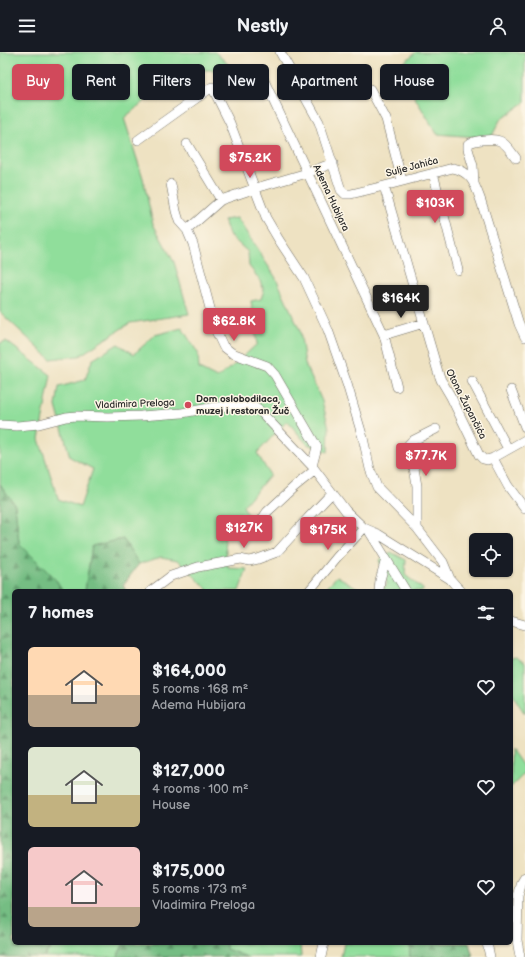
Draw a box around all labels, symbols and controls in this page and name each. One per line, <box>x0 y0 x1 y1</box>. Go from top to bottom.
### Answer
icon: menu <box>16 15 38 37</box>
icon: person <box>487 15 509 37</box>
text: Nestly <box>237 16 288 37</box>
chip: Buy <box>12 64 64 100</box>
chip: Rent <box>72 64 130 100</box>
chip: Filters <box>138 64 205 100</box>
chip: New <box>213 64 269 100</box>
chip: Apartment <box>277 64 372 100</box>
chip: House <box>380 64 449 100</box>
pin: $75.2K <box>217 145 283 179</box>
text: $75.2K <box>229 150 271 166</box>
street label: Sulje Jahića <box>384 154 440 180</box>
street label: Adema Hubijara <box>310 163 352 234</box>
pin: $103K <box>407 190 463 224</box>
text: $103K <box>416 195 454 211</box>
pin: $164K <box>373 285 429 319</box>
text: $164K <box>382 290 420 306</box>
pin: $62.8K <box>201 308 267 342</box>
text: $62.8K <box>212 313 256 329</box>
street label: Otona Župančića <box>443 367 489 442</box>
place label: Dom oslobodilaca, muzej i restoran Žuč <box>196 393 290 417</box>
street label: Vladimira Preloga <box>95 397 175 411</box>
marker: Dom oslobodilaca, muzej i restoran Žuč <box>183 400 193 410</box>
pin: $77.7K <box>393 443 459 477</box>
text: $77.7K <box>405 448 447 464</box>
pin: $127K <box>216 515 272 549</box>
pin: $175K <box>300 517 356 551</box>
text: $127K <box>225 520 263 536</box>
text: $175K <box>309 522 347 538</box>
map controls <box>469 533 513 577</box>
button: locate <box>469 533 513 577</box>
icon: filters <box>475 602 497 624</box>
text: 7 homes <box>28 603 94 623</box>
text: $164,000 <box>152 661 226 681</box>
icon: home <box>60 663 108 711</box>
icon: heart <box>475 676 497 698</box>
text: 5 rooms · 168 m² <box>152 681 248 697</box>
text: Adema Hubijara <box>152 697 246 713</box>
text: $127,000 <box>152 761 225 781</box>
icon: home <box>60 763 108 811</box>
icon: heart <box>475 776 497 798</box>
text: 4 rooms · 100 m² <box>152 781 249 797</box>
text: House <box>152 797 190 813</box>
text: $175,000 <box>152 861 225 881</box>
icon: home <box>60 863 108 911</box>
icon: heart <box>475 876 497 898</box>
text: 5 rooms · 173 m² <box>152 881 247 897</box>
text: Vladimira Preloga <box>152 897 255 913</box>

